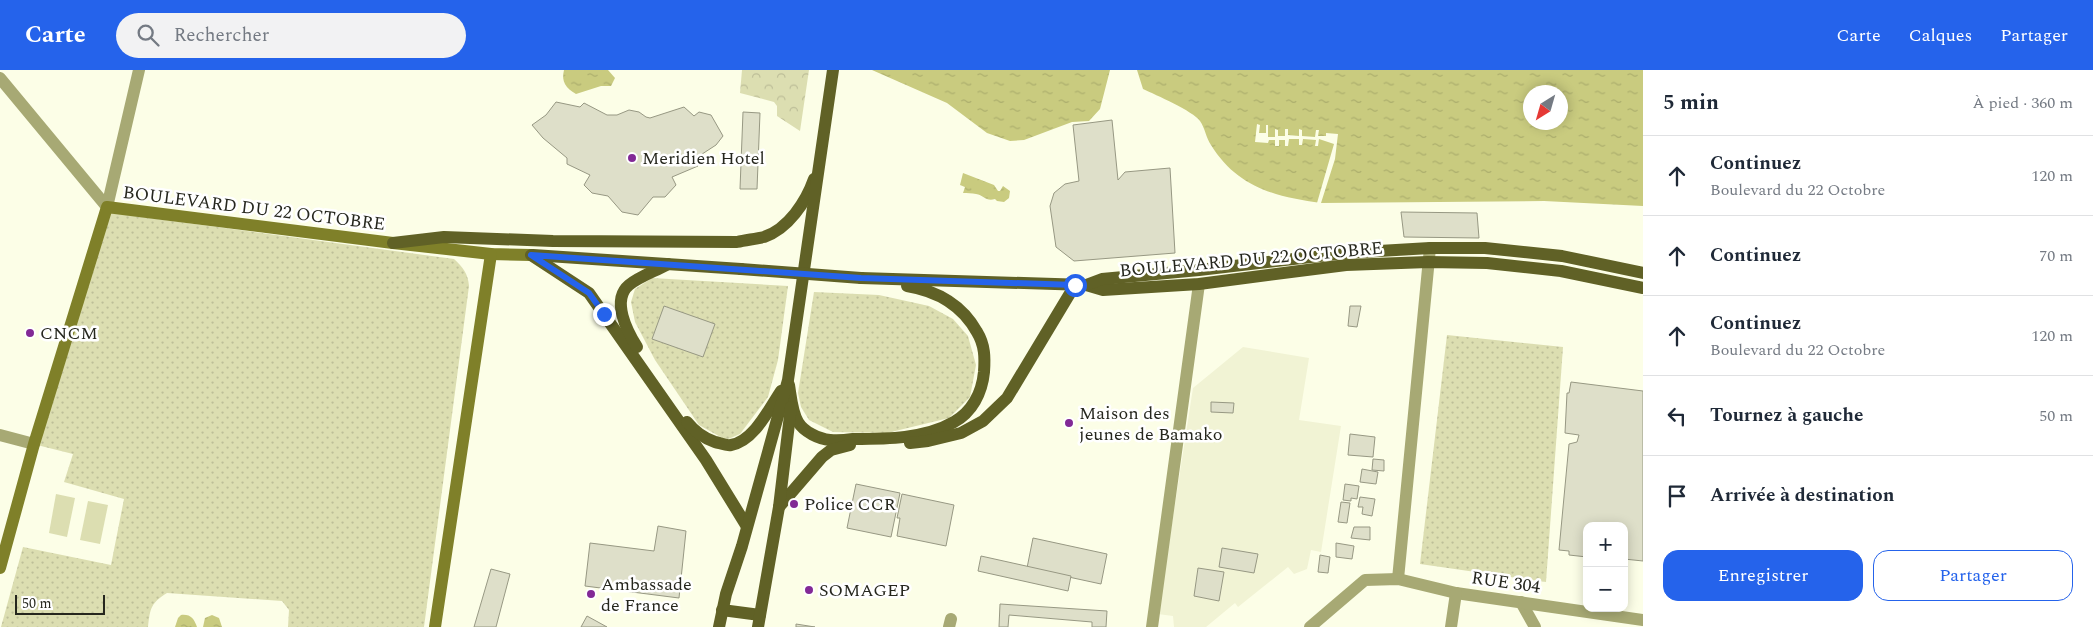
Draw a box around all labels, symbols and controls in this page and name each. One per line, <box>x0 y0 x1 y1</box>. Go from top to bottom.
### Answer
search box <box>116 13 466 58</box>
text: Carte <box>25 17 86 53</box>
icon: search <box>134 21 162 49</box>
text: Rechercher <box>174 21 269 50</box>
text: Carte <box>1837 22 1881 49</box>
text: Calques <box>1909 22 1972 49</box>
text: Partager <box>2000 22 2068 49</box>
north arrow <box>1523 85 1568 130</box>
text: 5 min <box>1663 87 1719 119</box>
text: À pied · 360 m <box>1972 91 2073 115</box>
place label: Meridien Hotel <box>642 145 765 172</box>
text: Continuez <box>1710 149 1801 178</box>
marker: Meridien Hotel <box>626 152 638 164</box>
icon: ahead <box>1663 162 1691 190</box>
text: 120 m <box>2031 164 2073 188</box>
text: Boulevard du 22 Octobre <box>1710 178 1885 202</box>
street label: BOULEVARD DU 22 OCTOBRE <box>121 179 387 238</box>
street label: BOULEVARD DU 22 OCTOBRE <box>1118 235 1384 284</box>
text: Continuez <box>1710 241 1801 270</box>
icon: ahead <box>1663 242 1691 270</box>
text: 70 m <box>2039 244 2073 268</box>
route start <box>1064 274 1087 297</box>
route end <box>593 303 616 326</box>
text: Continuez <box>1710 309 1801 338</box>
place label: CNCM <box>40 320 98 347</box>
icon: ahead <box>1663 322 1691 350</box>
text: 120 m <box>2031 324 2073 348</box>
marker: CNCM <box>24 327 36 339</box>
text: Boulevard du 22 Octobre <box>1710 338 1885 362</box>
place label: Maison des jeunes de Bamako <box>1079 400 1222 448</box>
text: Tournez à gauche <box>1710 401 1863 430</box>
icon: left <box>1663 402 1691 430</box>
text: 50 m <box>2039 404 2073 428</box>
marker: Maison des jeunes de Bamako <box>1063 417 1075 429</box>
text: Arrivée à destination <box>1710 481 1894 510</box>
icon: arrive <box>1663 482 1691 510</box>
place label: Police CCR <box>804 491 896 518</box>
marker: Police CCR <box>788 498 800 510</box>
map controls <box>1583 522 1628 612</box>
button: + <box>1583 522 1628 567</box>
button: Enregistrer <box>1663 550 1863 601</box>
button: Partager <box>1873 550 2073 601</box>
street label: RUE 304 <box>1470 564 1542 601</box>
button: − <box>1583 567 1628 612</box>
place label: Ambassade de France <box>601 571 692 619</box>
place label: SOMAGEP <box>819 577 910 604</box>
marker: SOMAGEP <box>803 584 815 596</box>
marker: Ambassade de France <box>585 588 597 600</box>
scale bar <box>15 592 105 615</box>
text: 50 m <box>22 593 52 614</box>

